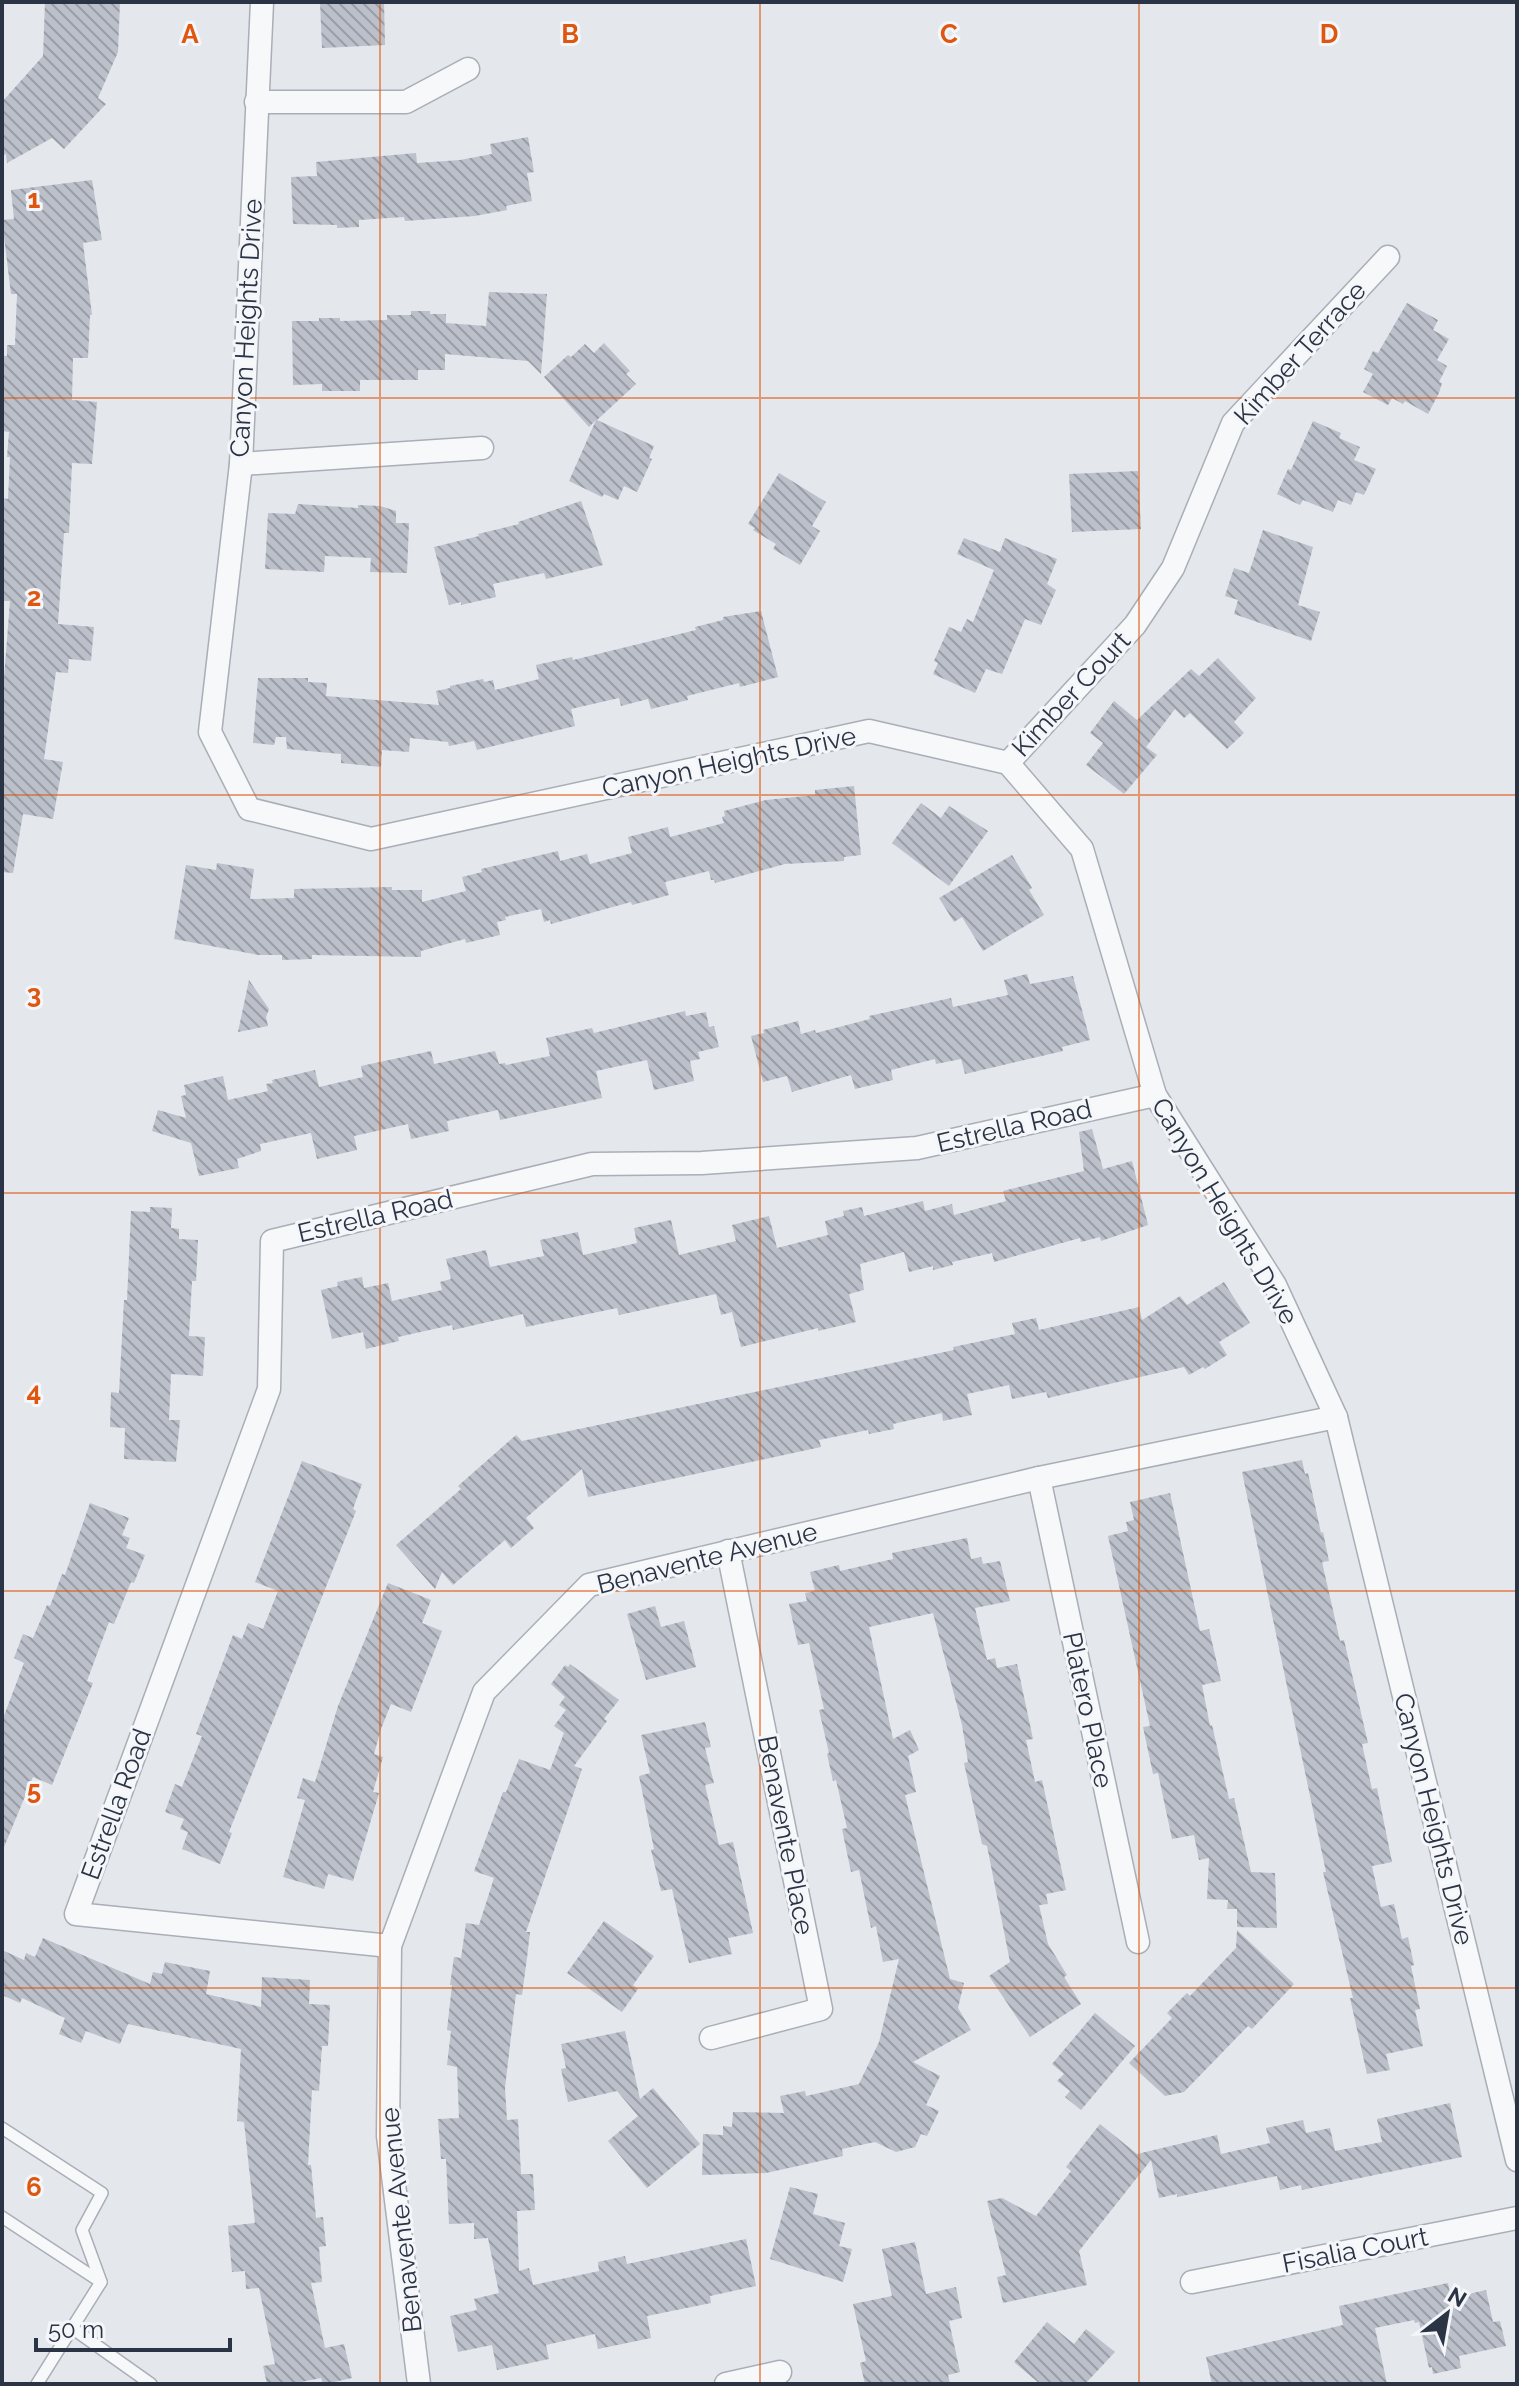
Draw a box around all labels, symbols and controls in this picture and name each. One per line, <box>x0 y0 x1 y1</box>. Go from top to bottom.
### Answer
text: A <box>181 19 199 49</box>
text: B <box>561 19 579 49</box>
text: C <box>940 19 958 49</box>
text: D <box>1320 19 1338 49</box>
text: 1 <box>28 184 41 214</box>
street label: Canyon Heights Drive <box>224 198 268 458</box>
street label: Kimber Terrace <box>1228 275 1372 431</box>
text: 2 <box>27 582 41 612</box>
street label: Kimber Court <box>1006 625 1136 762</box>
street label: Canyon Heights Drive <box>599 720 859 804</box>
text: 3 <box>27 979 41 1009</box>
street label: Canyon Heights Drive <box>1146 1092 1304 1330</box>
street label: Estrella Road <box>933 1094 1095 1158</box>
street label: Estrella Road <box>294 1184 456 1248</box>
text: 4 <box>27 1377 41 1407</box>
street label: Benavente Avenue <box>594 1516 820 1600</box>
street label: Platero Place <box>1057 1629 1119 1791</box>
street label: Canyon Heights Drive <box>1388 1690 1480 1948</box>
street label: Estrella Road <box>75 1724 157 1884</box>
street label: Benavente Place <box>752 1733 820 1937</box>
text: 5 <box>27 1775 41 1805</box>
street label: Benavente Avenue <box>374 2106 428 2334</box>
text: 6 <box>26 2172 42 2202</box>
street label: Fisalia Court <box>1280 2221 1431 2279</box>
north arrow <box>1407 2274 1487 2354</box>
text: N <box>1443 2281 1471 2312</box>
scale bar <box>36 2302 230 2352</box>
text: 50 m <box>48 2315 104 2344</box>

